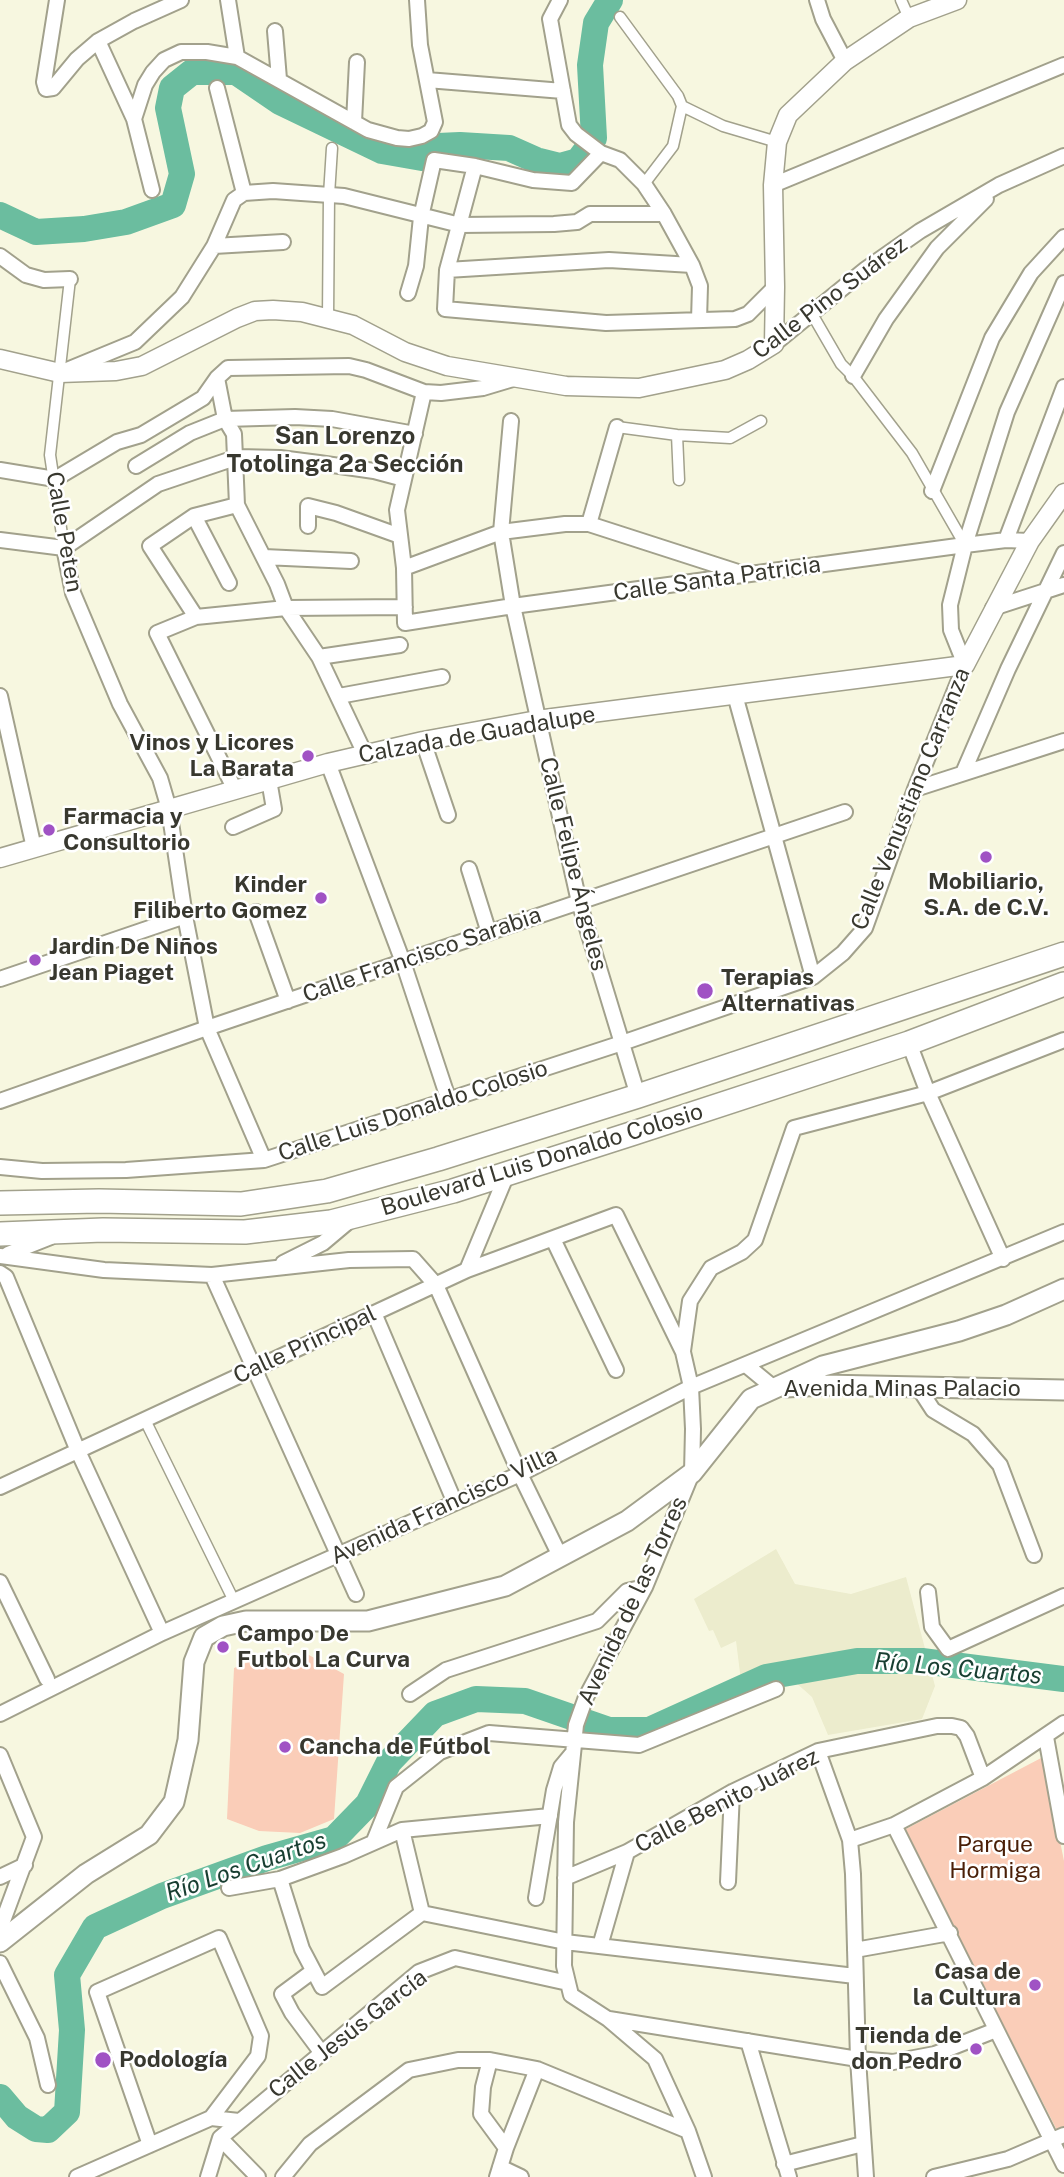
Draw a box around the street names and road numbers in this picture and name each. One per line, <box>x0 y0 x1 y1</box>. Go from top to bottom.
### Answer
street label: Calle Pino Suárez <box>747 231 913 365</box>
street label: Calle Peten <box>40 470 88 594</box>
street label: Calle Santa Patricia <box>612 551 822 607</box>
street label: Calle Venustiano Carranza <box>846 664 976 934</box>
street label: Calzada de Guadalupe <box>356 701 598 769</box>
street label: Calle Felipe Ángeles <box>533 754 613 974</box>
street label: Calle Francisco Sarabia <box>299 901 545 1009</box>
street label: Calle Luis Donaldo Colosio <box>275 1054 551 1168</box>
street label: Boulevard Luis Donaldo Colosio <box>378 1098 706 1222</box>
street label: Calle Principal <box>229 1300 381 1390</box>
street label: Avenida Minas Palacio <box>783 1375 1021 1403</box>
street label: Avenida Francisco Villa <box>326 1441 562 1571</box>
street label: Avenida de las Torres <box>573 1492 693 1710</box>
street label: Calle Benito Juárez <box>631 1743 823 1859</box>
street label: Calle Jesús García <box>263 1964 433 2104</box>

